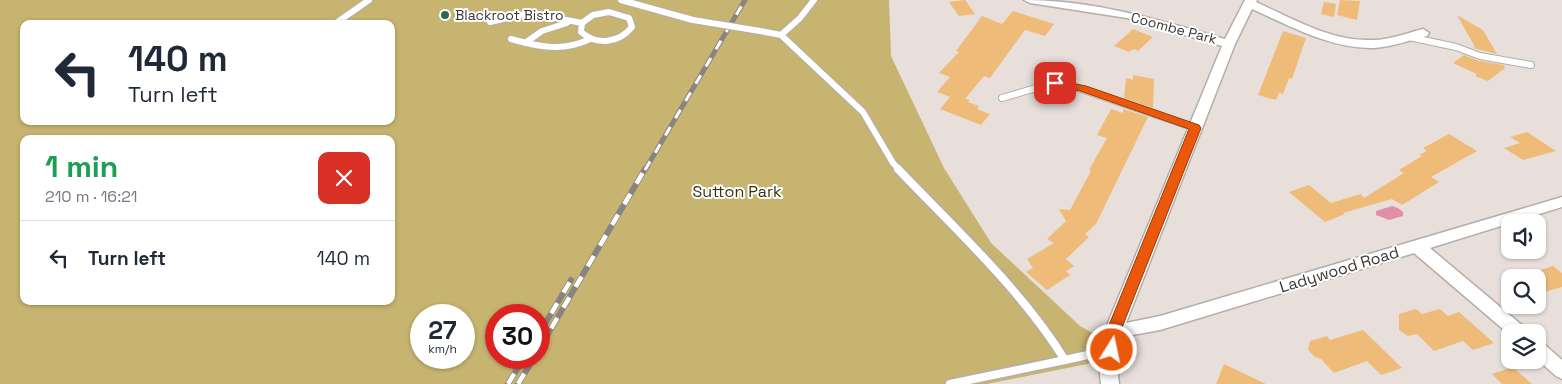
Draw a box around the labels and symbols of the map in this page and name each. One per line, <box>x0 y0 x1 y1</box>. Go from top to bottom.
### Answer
place label: Blackroot Bistro <box>455 6 564 24</box>
street label: Coombe Park <box>1129 8 1219 48</box>
marker: Blackroot Bistro <box>439 9 451 21</box>
pin <box>1034 62 1076 104</box>
park label: Sutton Park <box>692 181 782 202</box>
street label: Ladywood Road <box>1277 241 1401 298</box>
speed limit sign: 30 <box>485 304 550 369</box>
position arrow <box>1085 323 1137 375</box>

